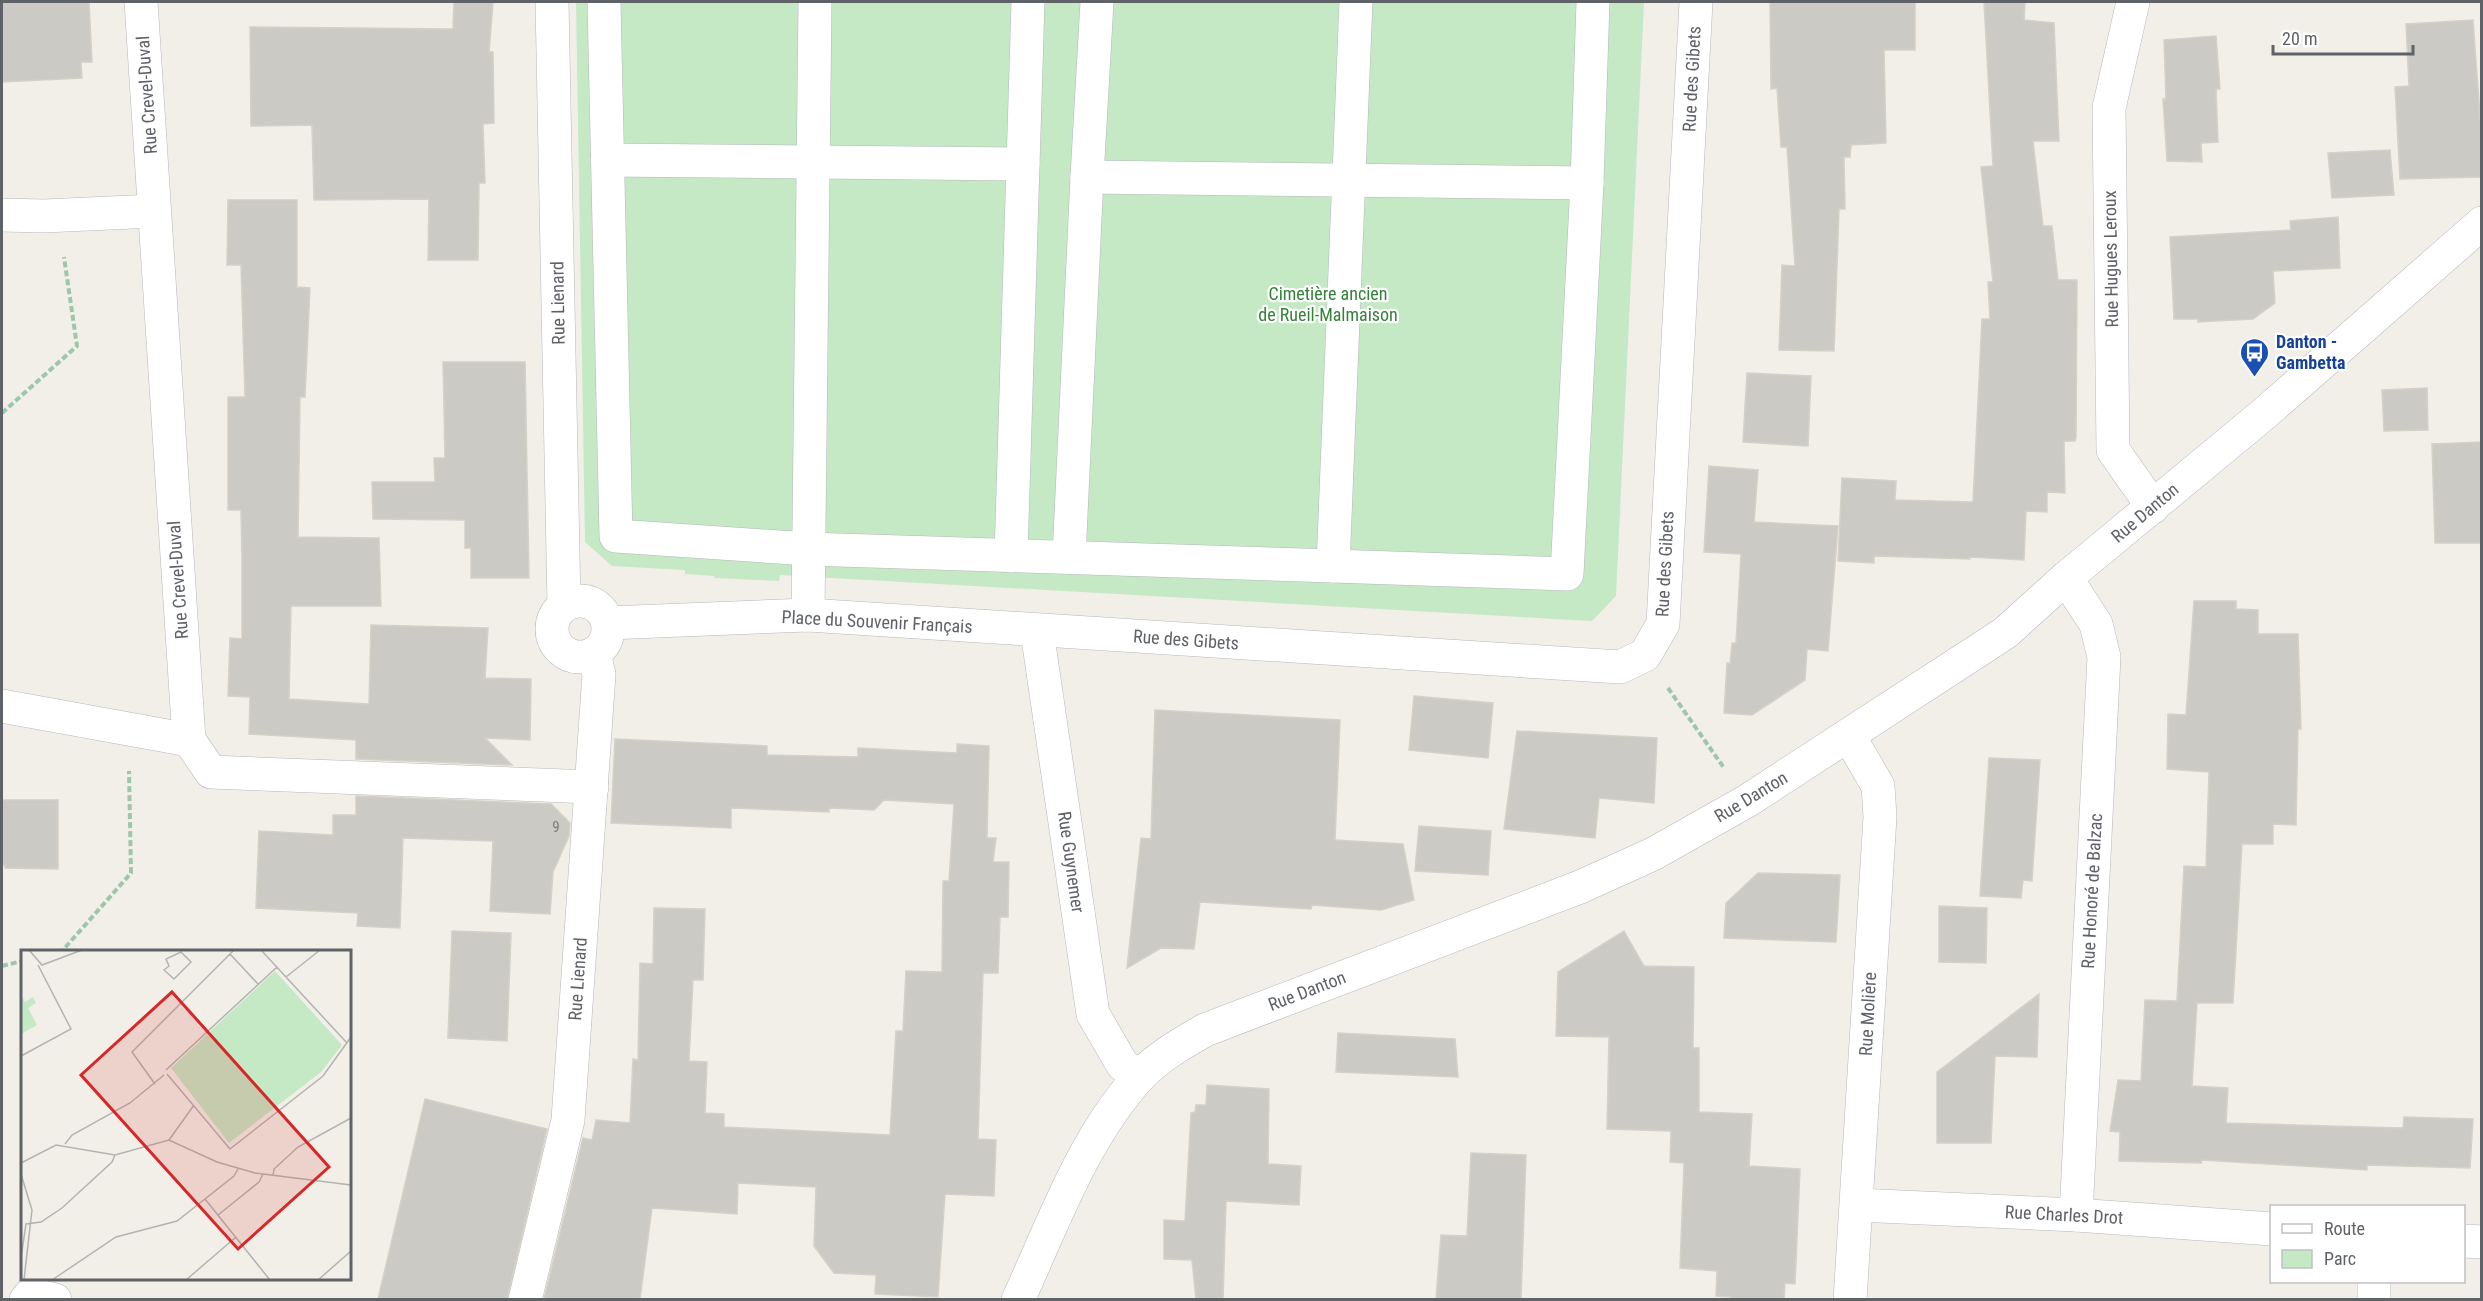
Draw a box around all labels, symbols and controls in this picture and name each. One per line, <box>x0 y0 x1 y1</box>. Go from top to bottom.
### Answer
scale bar <box>2273 18 2412 56</box>
street label: Rue des Gibets <box>1678 25 1705 133</box>
text: 20 m <box>2282 28 2317 49</box>
street label: Rue Crevel-Duval <box>132 35 161 155</box>
street label: Rue Hugues Leroux <box>2099 190 2122 328</box>
street label: Rue Lienard <box>546 261 569 345</box>
park label: Cimetière ancien de Rueil-Malmaison <box>1258 283 1398 325</box>
place label: Danton - Gambetta <box>2276 331 2345 373</box>
bus stop icon: Danton - Gambetta <box>2239 336 2271 378</box>
street label: Rue Danton <box>2107 478 2183 547</box>
street label: Rue des Gibets <box>1651 510 1678 618</box>
street label: Rue Crevel-Duval <box>163 520 192 640</box>
street label: Place du Souvenir Français <box>781 606 973 637</box>
street label: Rue des Gibets <box>1132 625 1240 654</box>
street label: Rue Danton <box>1710 767 1791 827</box>
street label: Rue Guynemer <box>1054 810 1089 915</box>
street label: Rue Honoré de Balzac <box>2077 813 2106 969</box>
house number: 9 <box>552 818 560 836</box>
street label: Rue Lienard <box>564 937 591 1021</box>
inset map <box>21 950 351 1280</box>
street label: Rue Danton <box>1265 966 1349 1015</box>
street label: Rue Molière <box>1855 972 1880 1056</box>
street label: Rue Charles Drot <box>2004 1201 2124 1228</box>
legend <box>2270 1205 2465 1283</box>
text: Route <box>2324 1218 2365 1239</box>
text: Parc <box>2324 1248 2356 1269</box>

